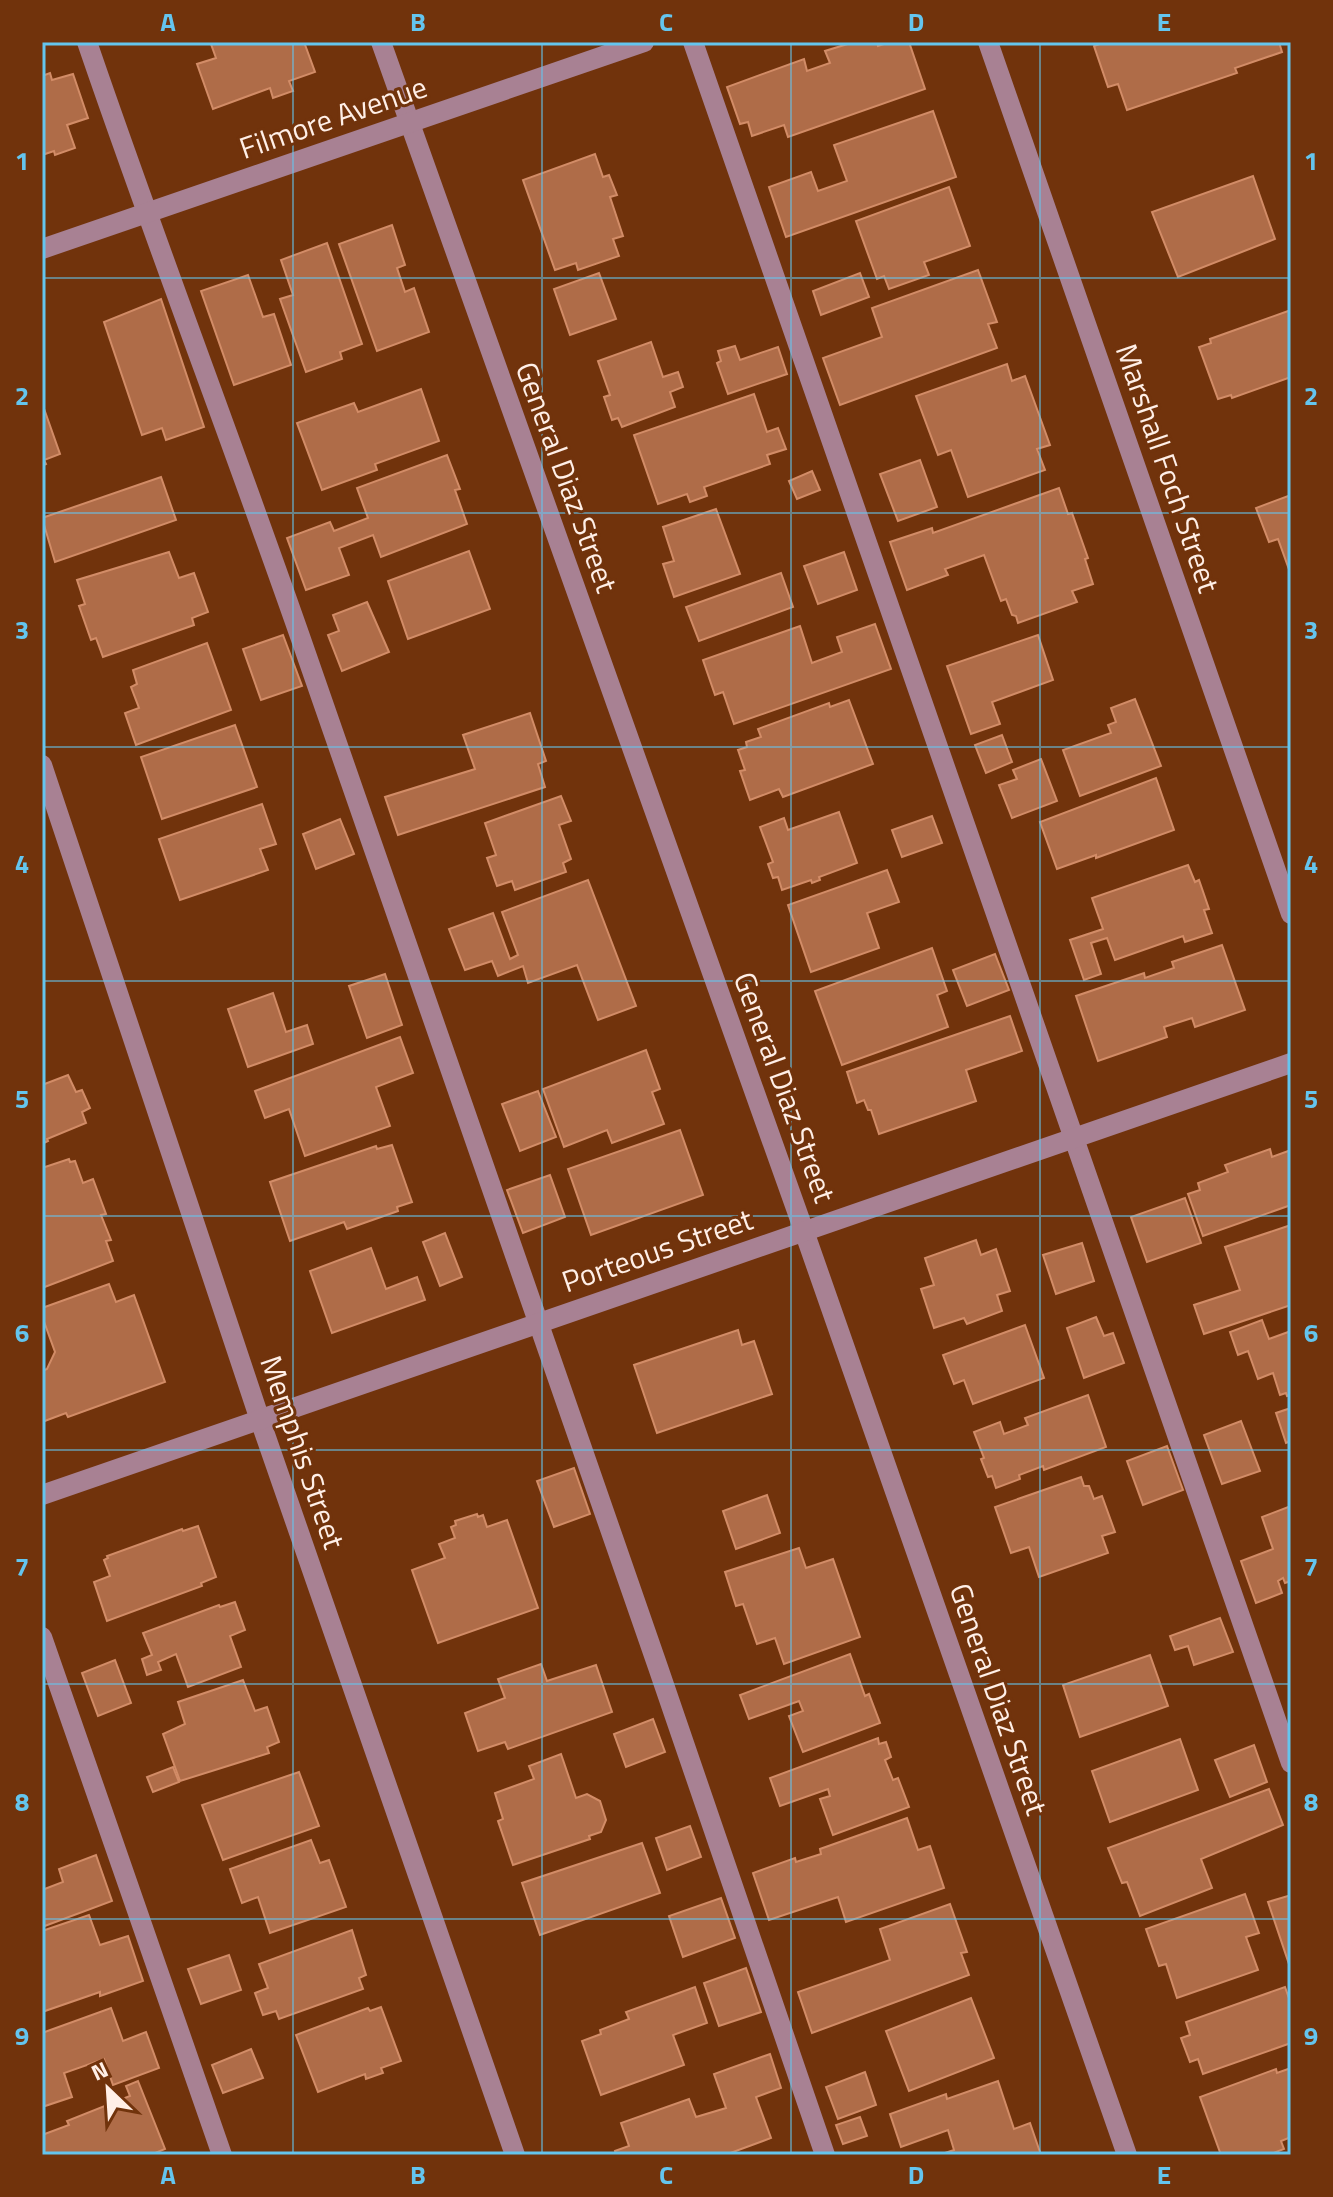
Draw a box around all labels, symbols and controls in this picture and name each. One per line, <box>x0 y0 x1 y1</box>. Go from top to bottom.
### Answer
text: A <box>160 2 176 41</box>
text: B <box>410 2 426 41</box>
text: C <box>659 2 673 41</box>
text: D <box>908 2 924 41</box>
text: E <box>1157 2 1171 41</box>
street label: Filmore Avenue <box>233 63 433 171</box>
text: 1 <box>15 141 29 180</box>
text: 1 <box>1304 141 1318 180</box>
street label: Marshall Foch Street <box>1104 337 1232 599</box>
street label: General Diaz Street <box>504 355 630 599</box>
text: 2 <box>15 376 29 415</box>
text: 2 <box>1304 376 1318 415</box>
text: 3 <box>15 610 29 649</box>
text: 3 <box>1304 610 1318 649</box>
text: 4 <box>15 844 29 883</box>
text: 4 <box>1304 844 1318 883</box>
street label: General Diaz Street <box>722 965 848 1209</box>
text: 5 <box>15 1079 29 1118</box>
text: 5 <box>1304 1079 1318 1118</box>
street label: Porteous Street <box>555 1196 759 1304</box>
text: 6 <box>15 1313 29 1352</box>
text: 6 <box>1304 1313 1318 1352</box>
street label: Memphis Street <box>248 1349 358 1555</box>
text: 7 <box>15 1547 29 1586</box>
text: 7 <box>1304 1547 1318 1586</box>
street label: General Diaz Street <box>938 1577 1060 1822</box>
text: 8 <box>15 1782 29 1821</box>
text: 8 <box>1304 1782 1318 1821</box>
text: 9 <box>15 2016 29 2055</box>
text: 9 <box>1304 2016 1318 2055</box>
north arrow <box>68 2049 148 2129</box>
text: N <box>85 2052 114 2090</box>
text: A <box>160 2155 176 2194</box>
text: B <box>410 2155 426 2194</box>
text: C <box>659 2155 673 2194</box>
text: D <box>908 2155 924 2194</box>
text: E <box>1157 2155 1171 2194</box>

